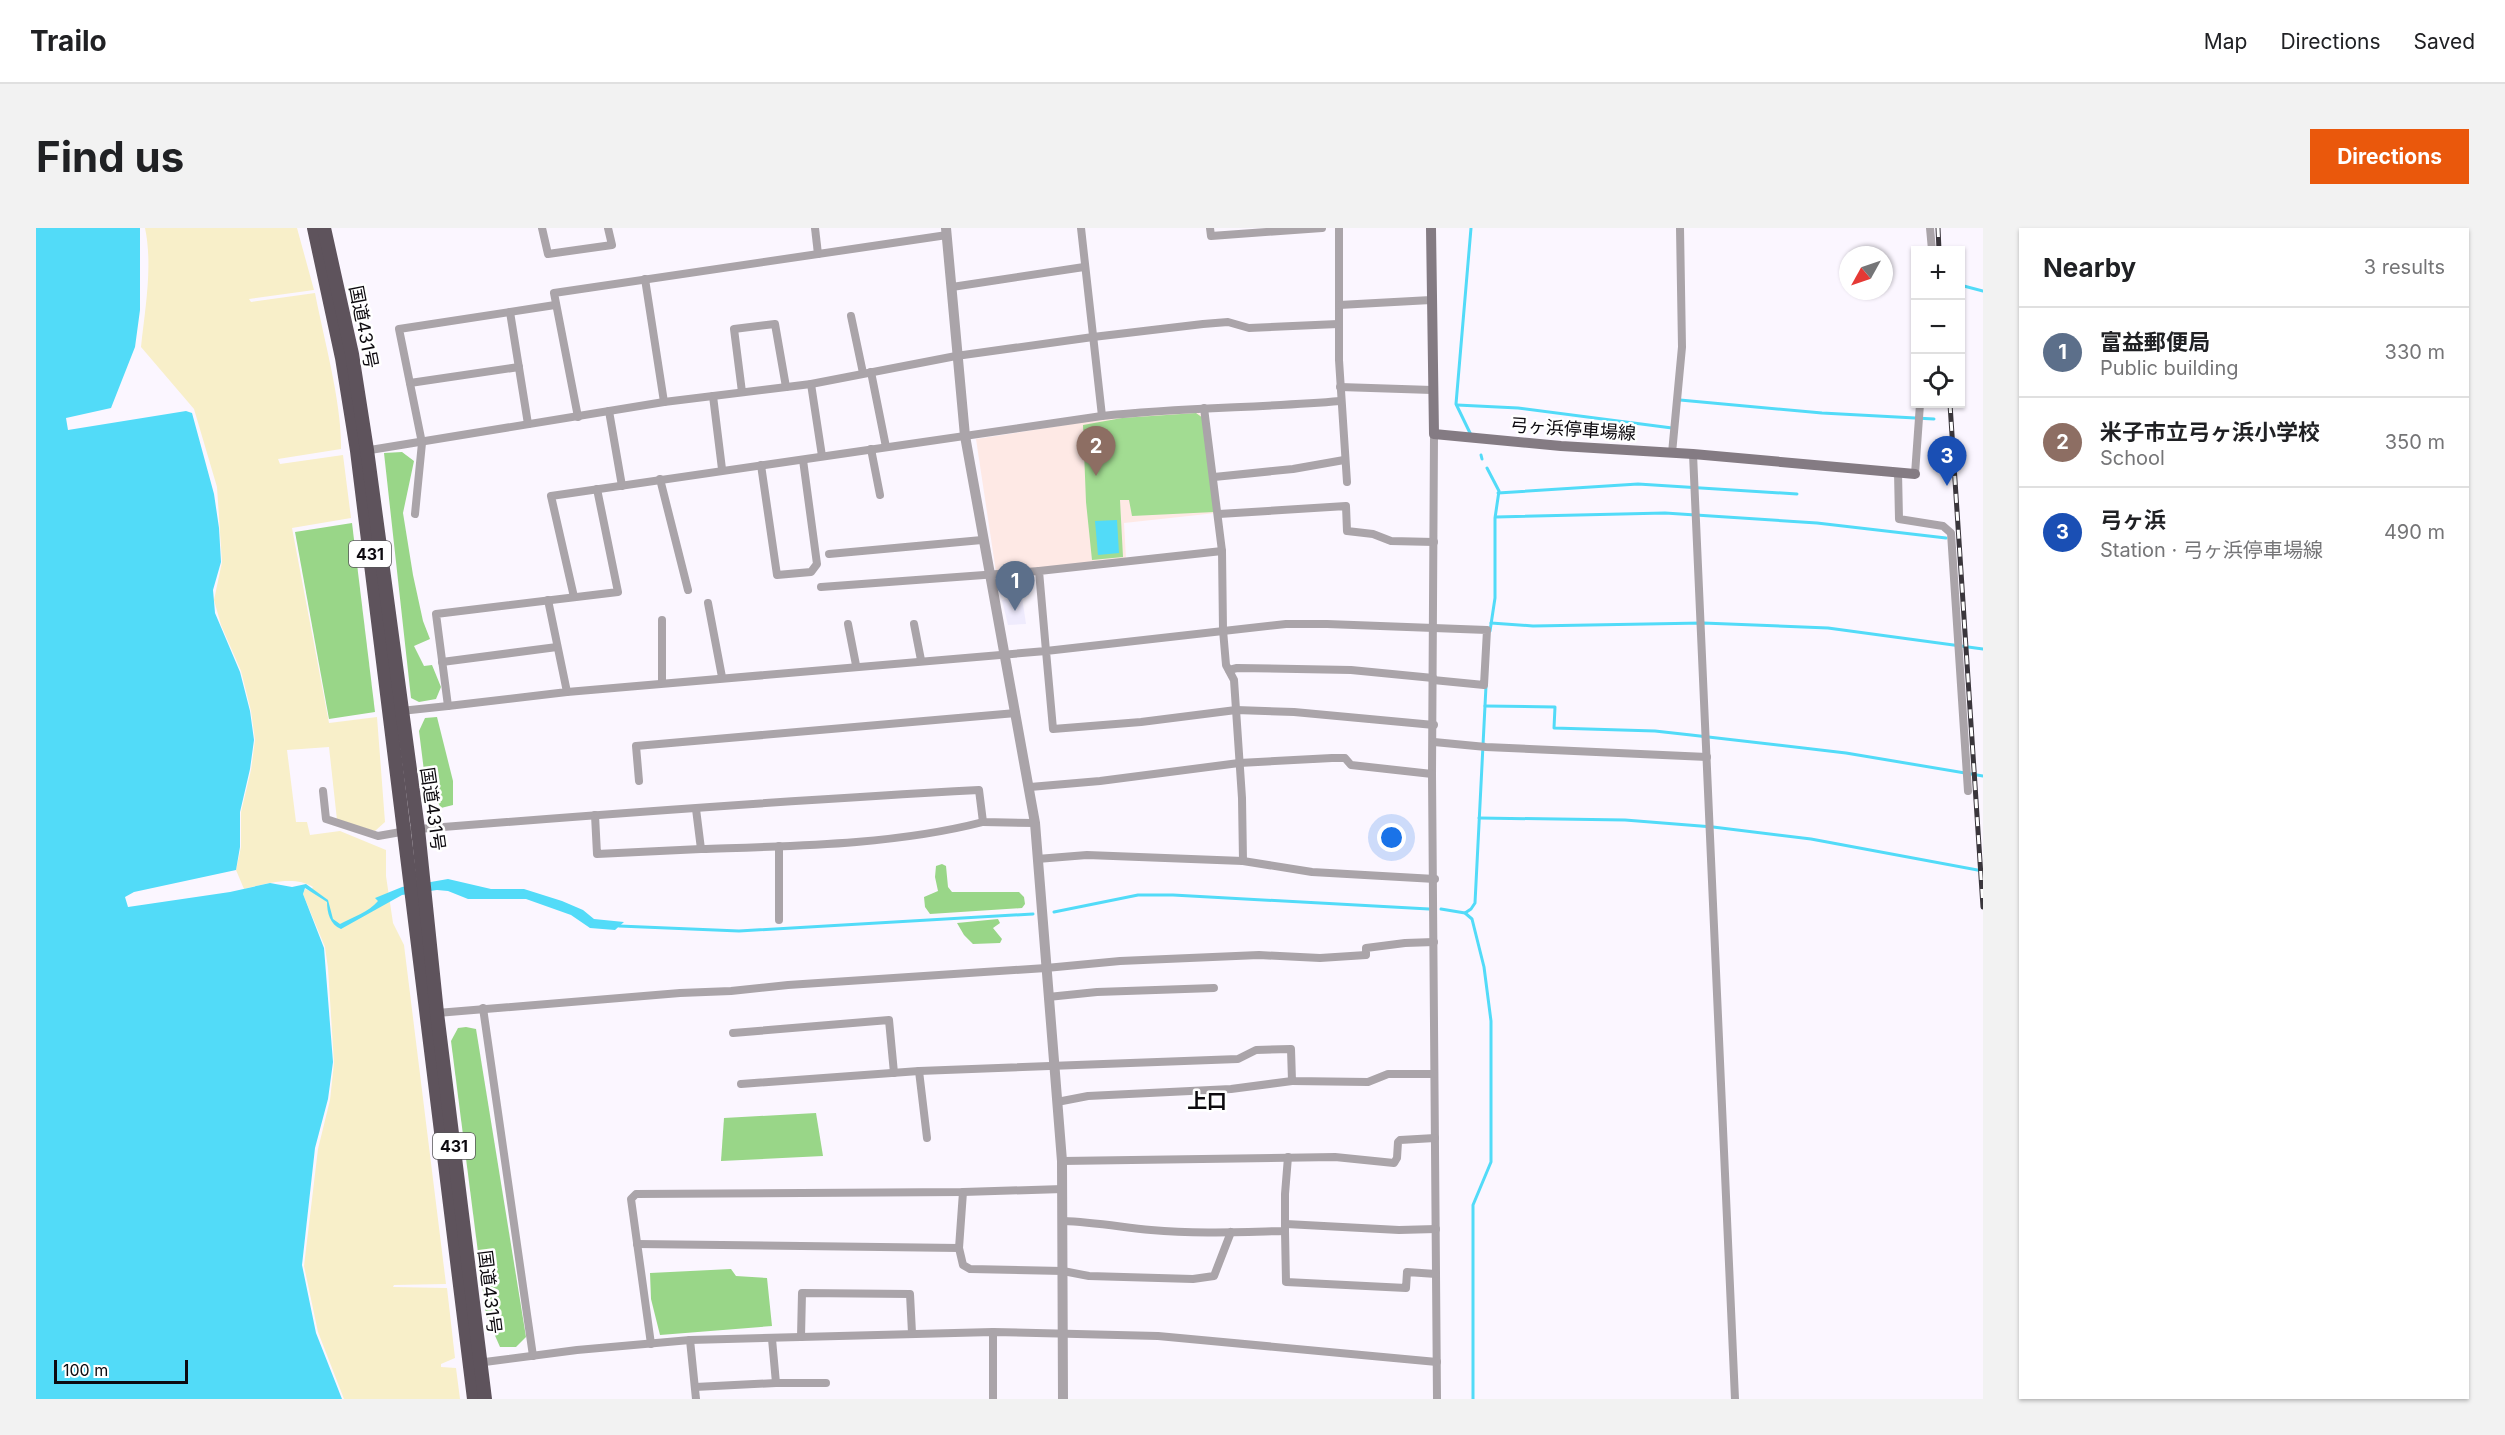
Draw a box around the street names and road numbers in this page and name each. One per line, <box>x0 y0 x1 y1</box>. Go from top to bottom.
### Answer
street label: 国道431号 <box>346 284 382 370</box>
street label: 弓ヶ浜停車場線 <box>1509 414 1637 444</box>
road number: 431 <box>349 541 391 567</box>
street label: 国道431号 <box>417 766 449 852</box>
road number: 431 <box>433 1133 475 1159</box>
street label: 国道431号 <box>474 1249 506 1335</box>

